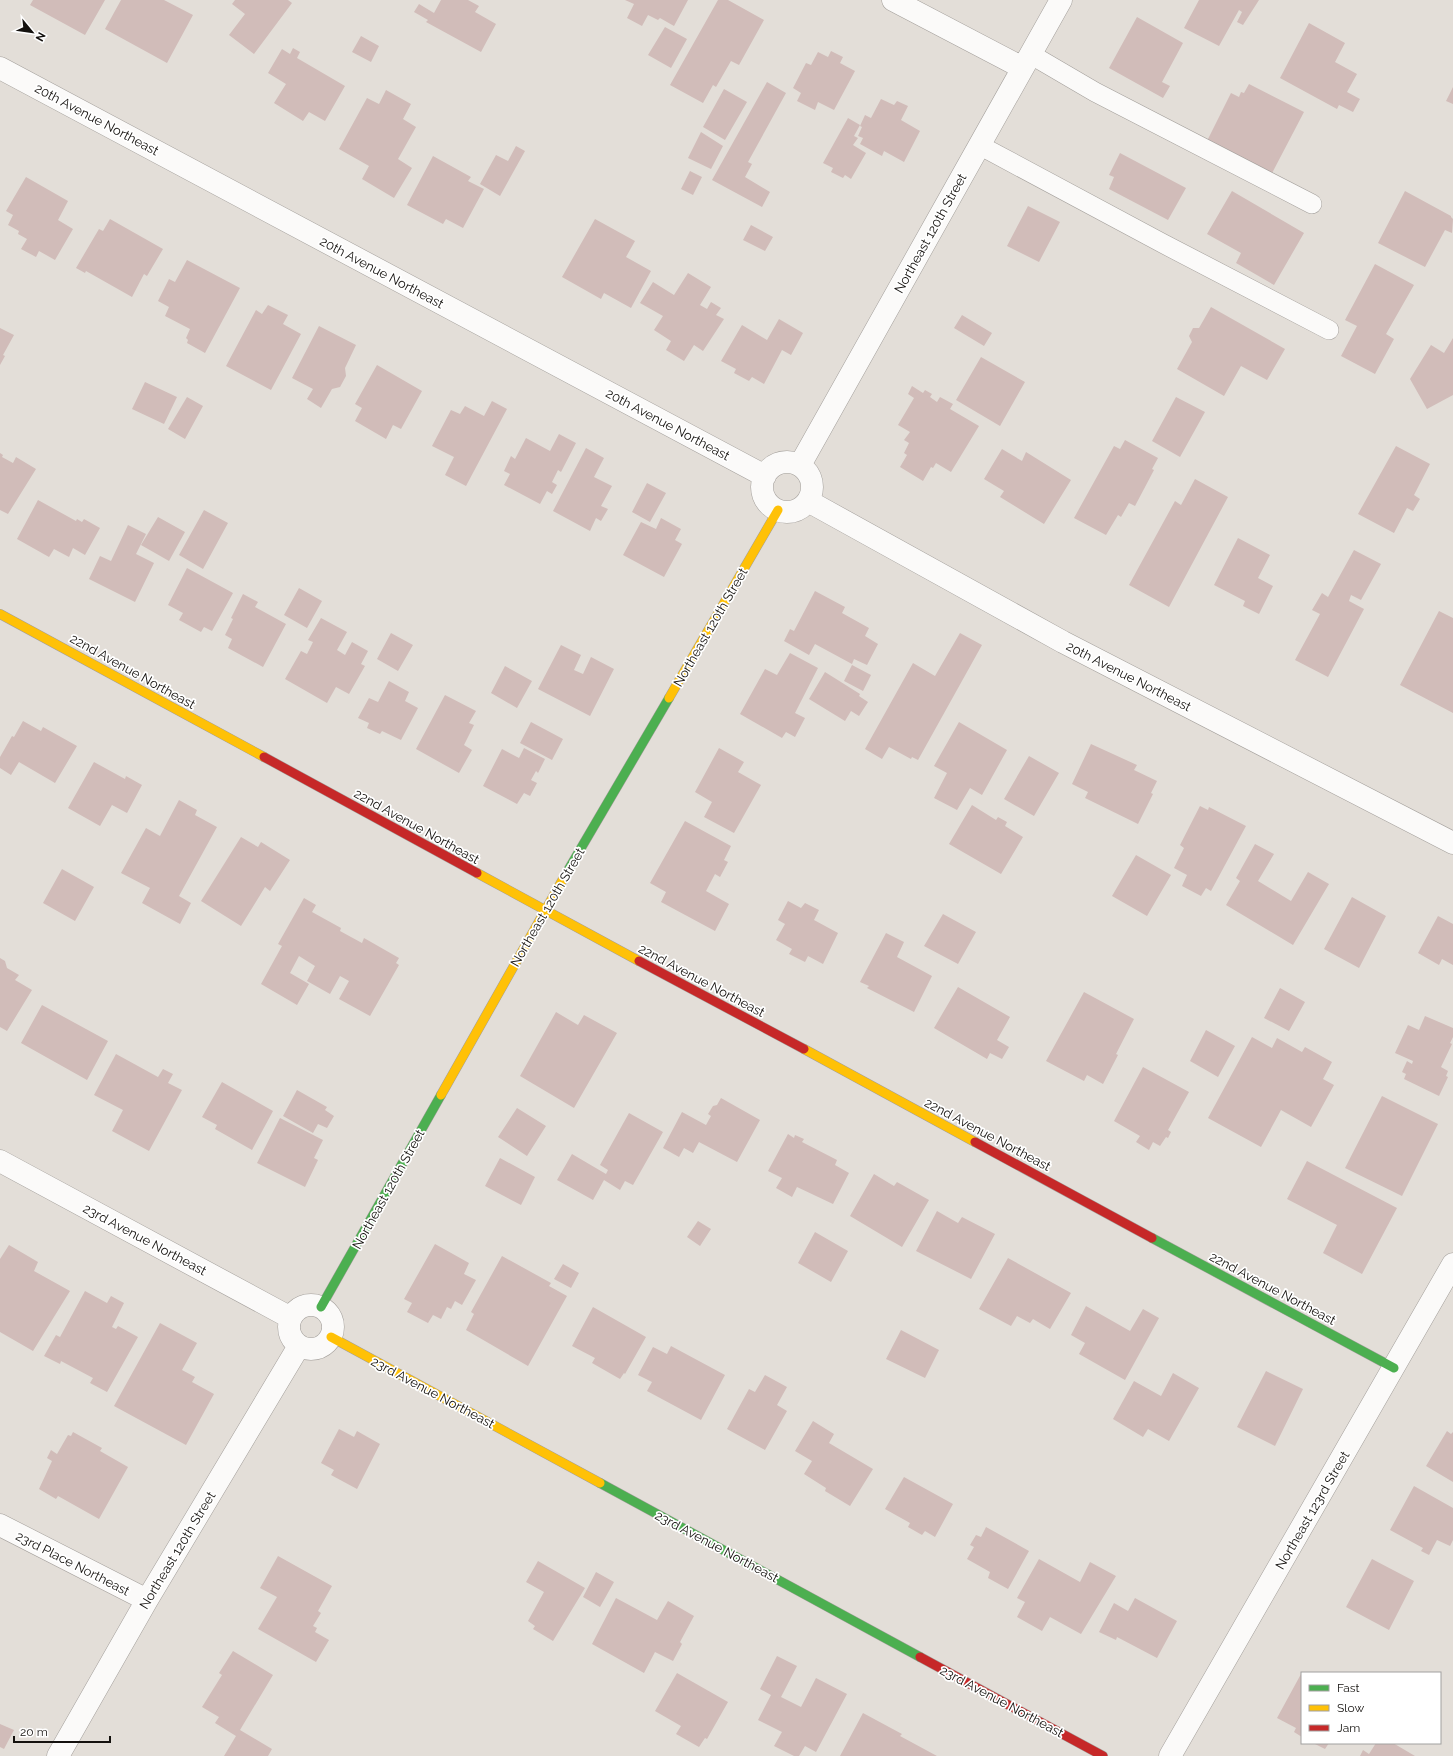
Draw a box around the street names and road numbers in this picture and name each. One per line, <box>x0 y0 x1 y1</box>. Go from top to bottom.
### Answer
street label: 20th Avenue Northeast <box>32 80 162 159</box>
street label: Northeast 120th Street <box>891 170 970 296</box>
street label: 20th Avenue Northeast <box>317 233 447 312</box>
street label: 20th Avenue Northeast <box>603 385 733 464</box>
street label: Northeast 120th Street <box>670 565 751 689</box>
street label: 22nd Avenue Northeast <box>68 631 198 712</box>
street label: 20th Avenue Northeast <box>1064 638 1194 715</box>
street label: 22nd Avenue Northeast <box>352 786 482 867</box>
street label: Northeast 120th Street <box>507 845 588 969</box>
street label: 22nd Avenue Northeast <box>636 941 768 1020</box>
street label: 22nd Avenue Northeast <box>922 1095 1054 1174</box>
street label: Northeast 120th Street <box>349 1126 428 1252</box>
street label: 23rd Avenue Northeast <box>81 1201 210 1279</box>
street label: 22nd Avenue Northeast <box>1207 1249 1339 1328</box>
street label: 23rd Avenue Northeast <box>369 1354 498 1432</box>
street label: Northeast 123rd Street <box>1272 1448 1353 1572</box>
street label: Northeast 120th Street <box>136 1488 219 1612</box>
street label: 23rd Avenue Northeast <box>653 1508 782 1586</box>
street label: 23rd Place Northeast <box>13 1528 133 1599</box>
street label: 23rd Avenue Northeast <box>938 1663 1067 1741</box>

